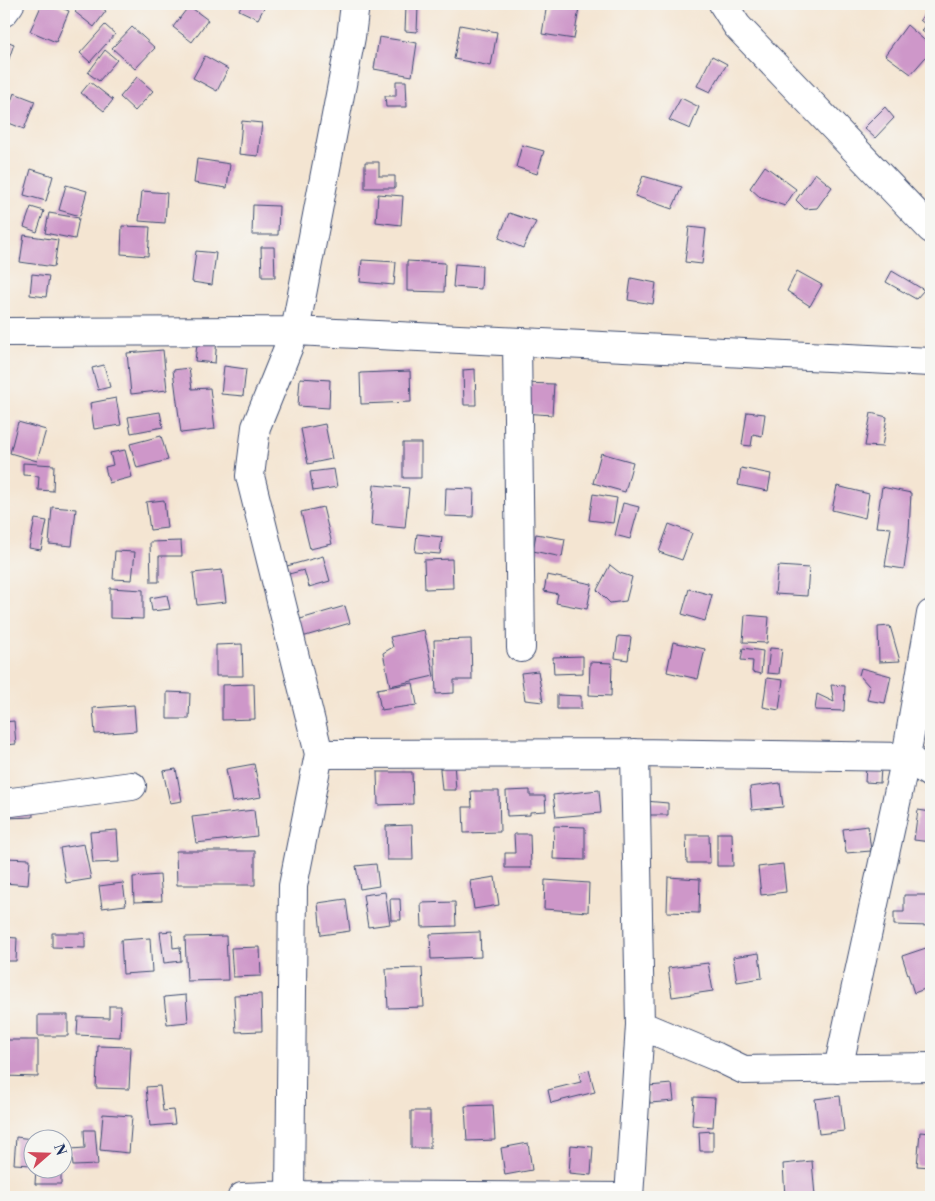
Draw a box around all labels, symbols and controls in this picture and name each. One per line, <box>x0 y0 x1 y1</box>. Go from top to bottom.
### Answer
north arrow <box>22 1128 72 1178</box>
text: N <box>49 1142 70 1158</box>

